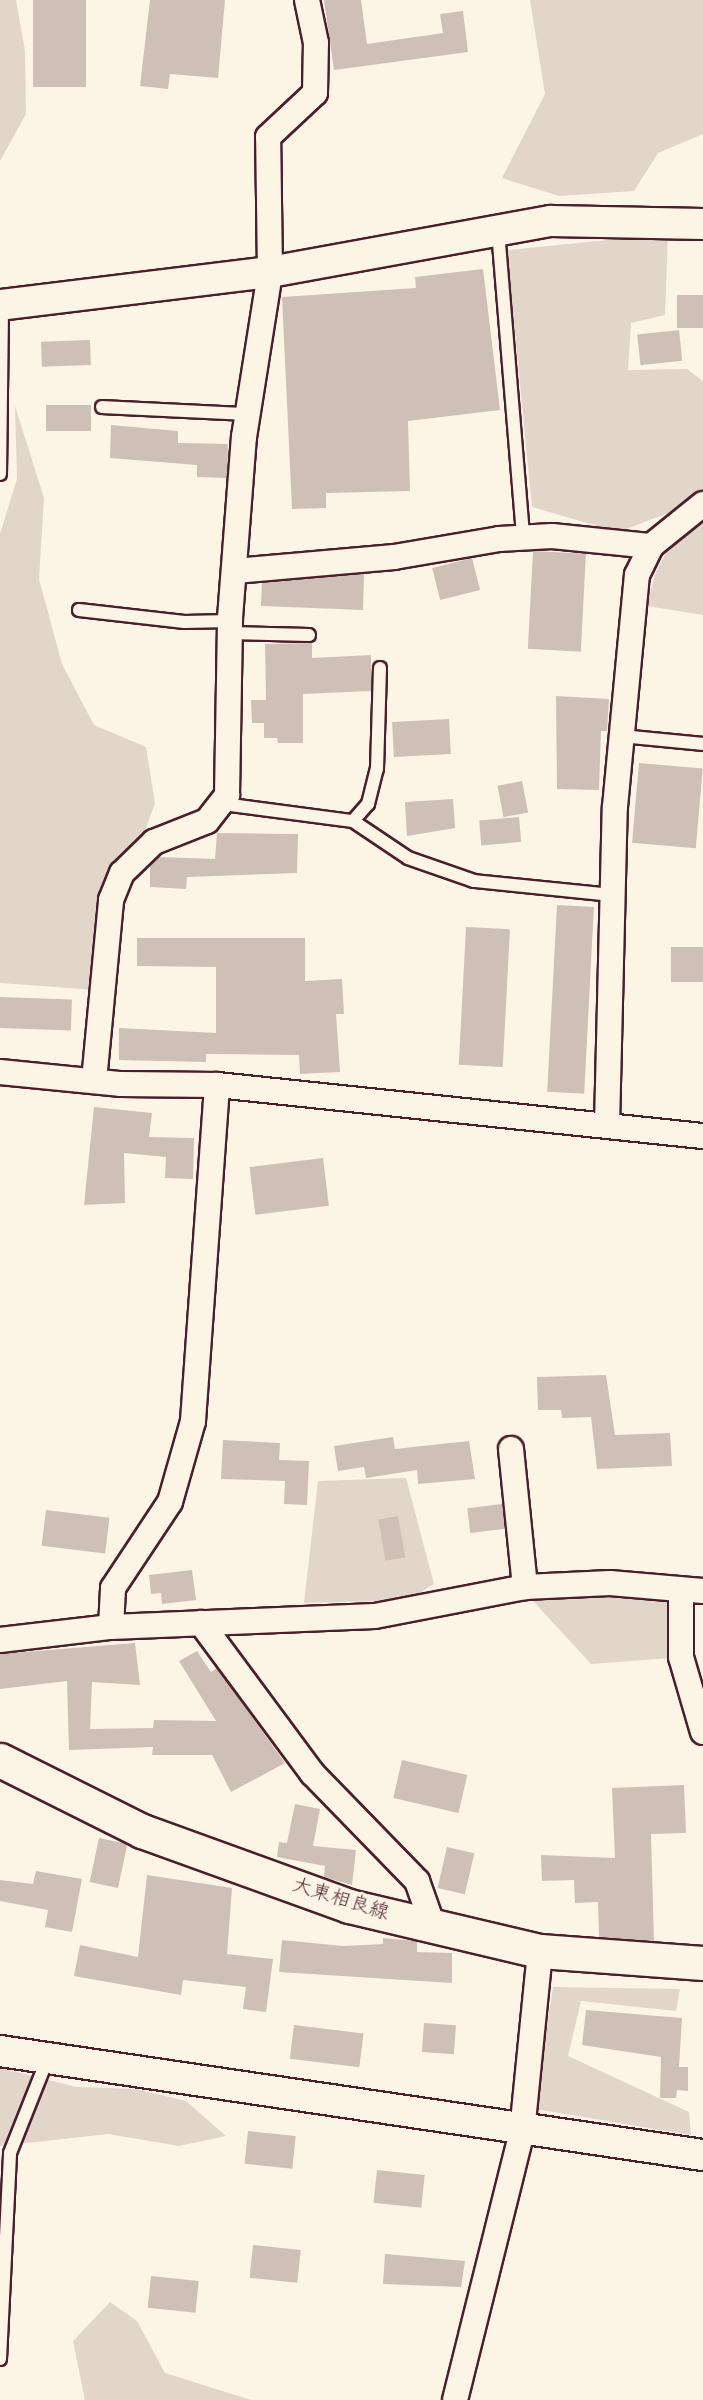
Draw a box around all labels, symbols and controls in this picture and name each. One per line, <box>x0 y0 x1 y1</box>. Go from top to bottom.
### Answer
street label: 大東相良線 <box>289 1875 391 1927</box>

